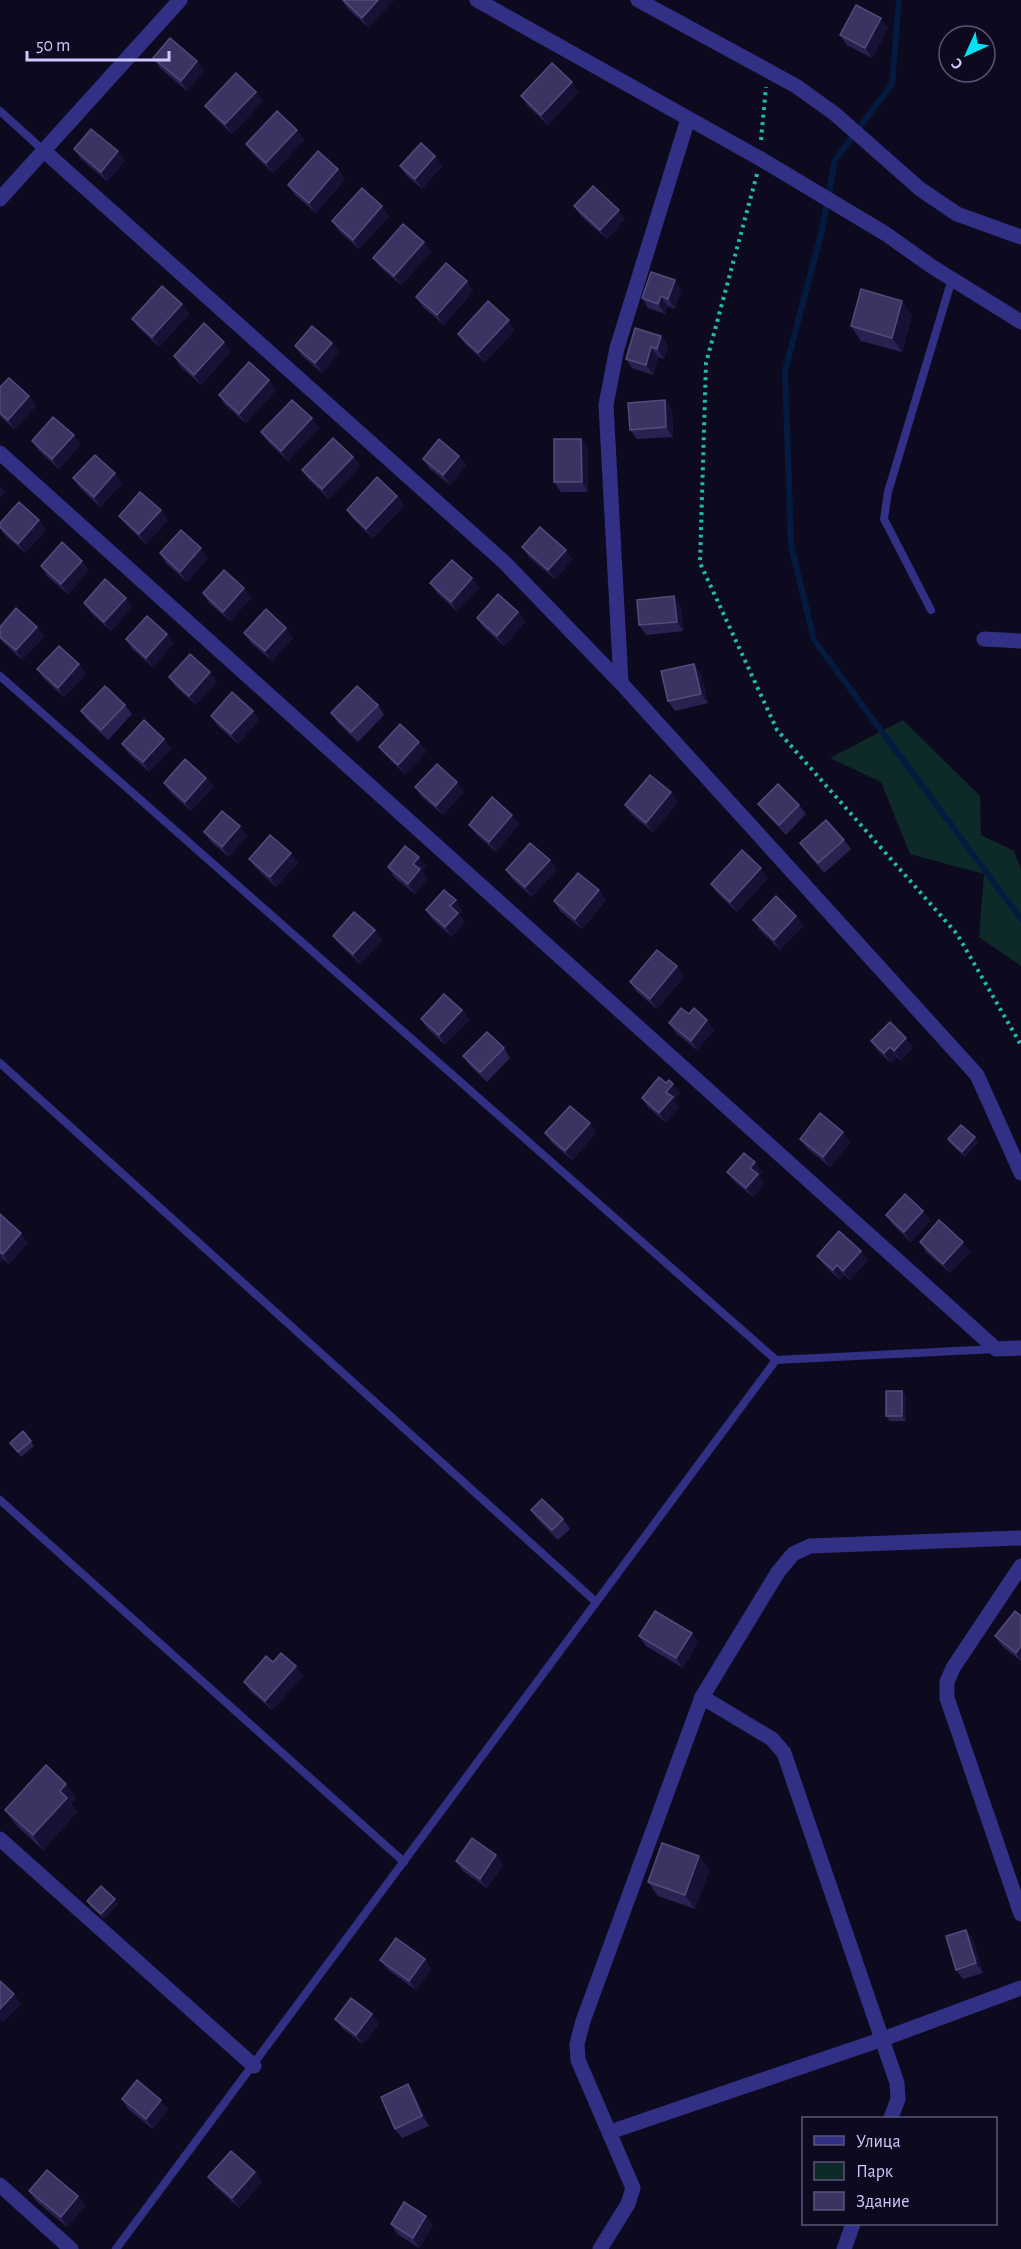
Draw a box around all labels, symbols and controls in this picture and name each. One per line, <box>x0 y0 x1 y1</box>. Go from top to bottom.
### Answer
scale bar <box>27 24 170 62</box>
north arrow <box>937 24 997 84</box>
text: 50 m <box>36 37 70 55</box>
text: С <box>948 55 966 73</box>
legend <box>802 2117 997 2225</box>
text: Улица <box>856 2133 901 2151</box>
text: Парк <box>856 2163 894 2181</box>
text: Здание <box>856 2193 910 2211</box>

